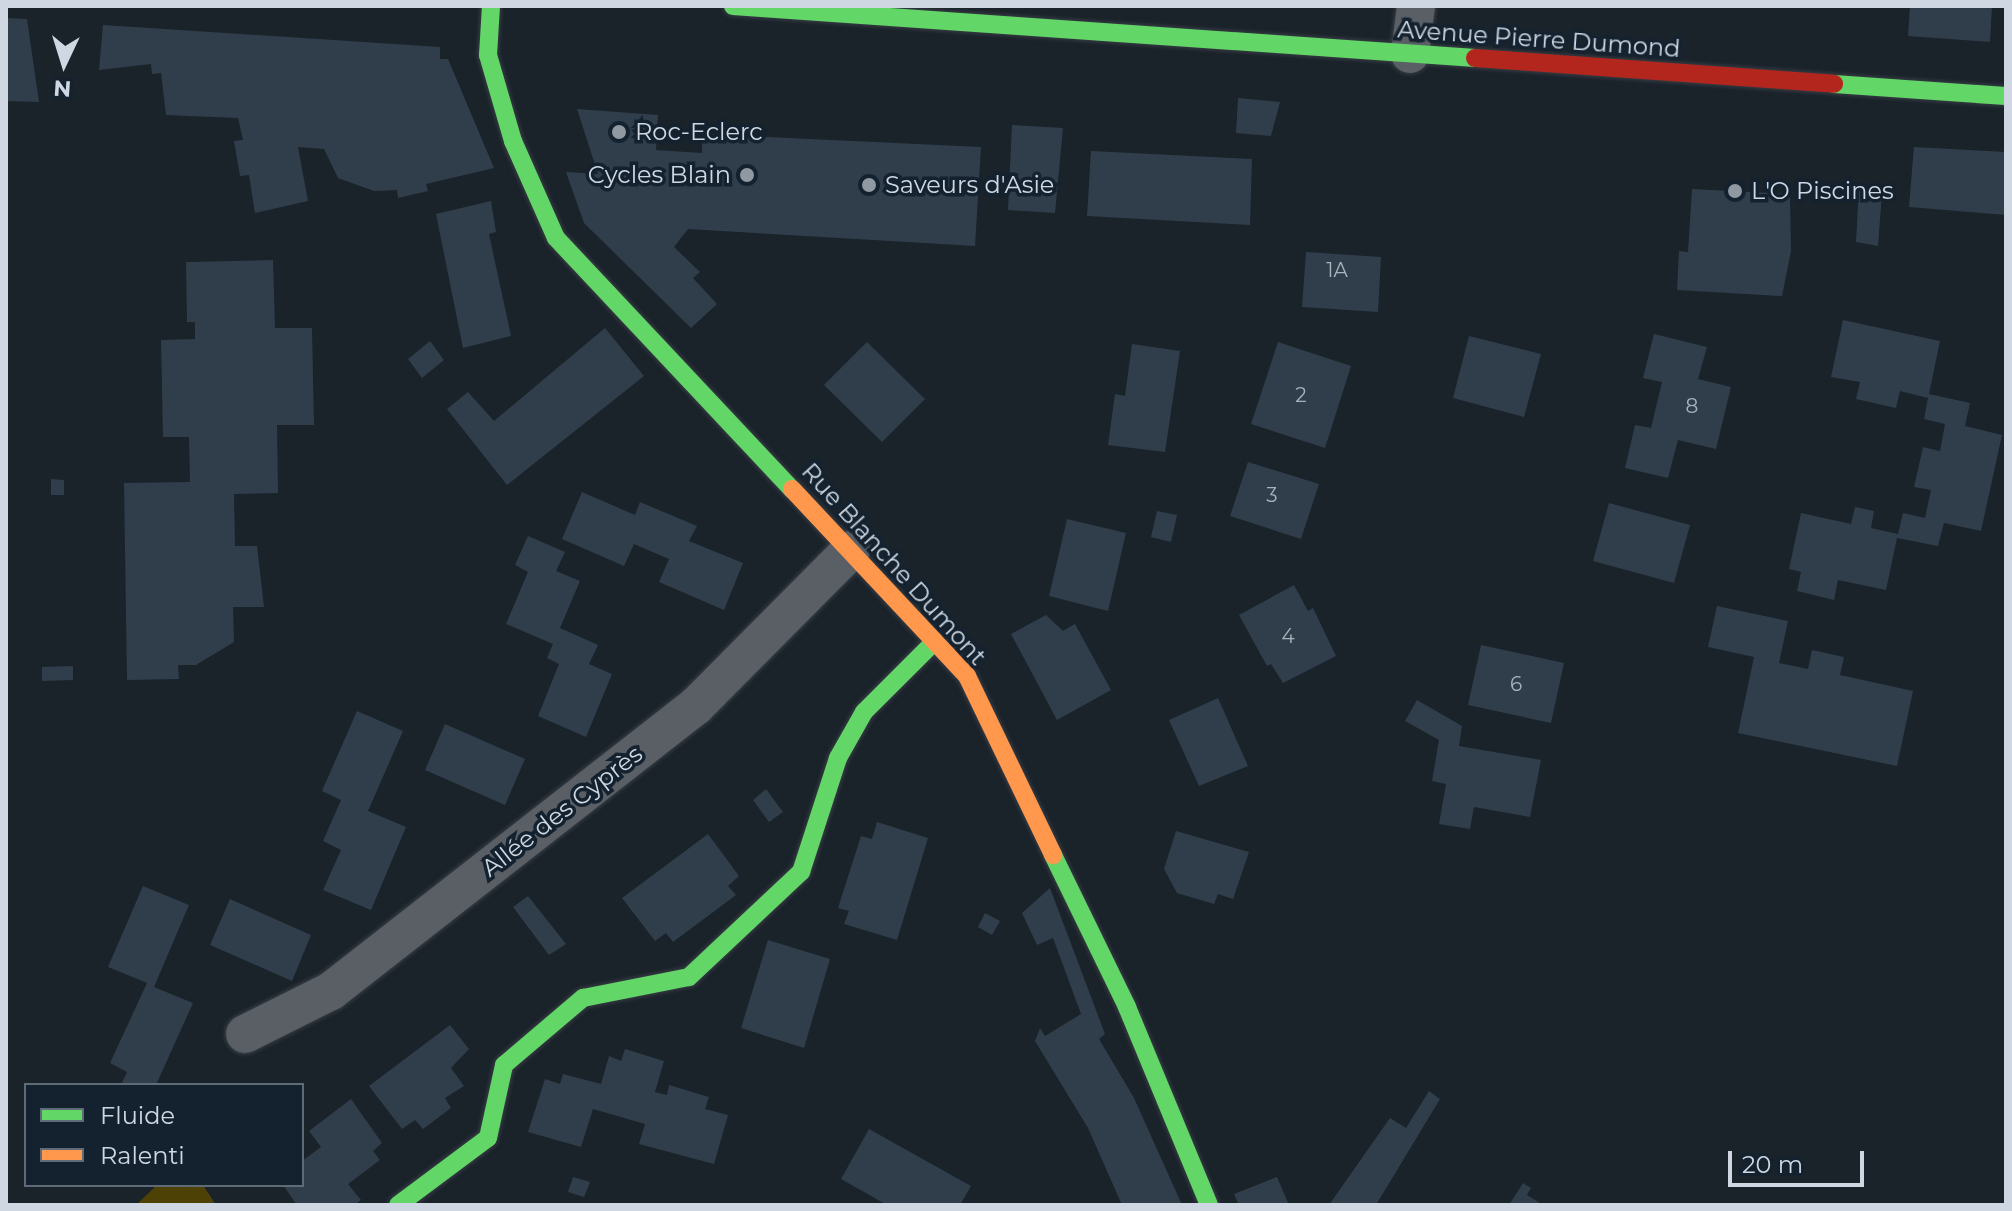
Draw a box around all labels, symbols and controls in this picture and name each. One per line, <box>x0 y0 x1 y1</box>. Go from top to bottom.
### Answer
street label: Avenue Pierre Dumond <box>1397 15 1681 63</box>
north arrow <box>24 24 104 104</box>
text: N <box>52 74 72 103</box>
place label: Roc-Eclerc <box>635 118 763 146</box>
marker: Roc-Eclerc <box>610 123 628 141</box>
place label: Cycles Blain <box>588 161 731 189</box>
marker: Cycles Blain <box>738 166 756 184</box>
place label: Saveurs d'Asie <box>885 171 1054 199</box>
marker: Saveurs d'Asie <box>860 176 878 194</box>
place label: L'O Piscines <box>1751 177 1894 205</box>
marker: L'O Piscines <box>1726 182 1744 200</box>
house number: 1A <box>1326 258 1348 282</box>
house number: 2 <box>1295 383 1307 407</box>
house number: 8 <box>1686 394 1698 418</box>
street label: Rue Blanche Dumont <box>796 457 992 671</box>
house number: 3 <box>1266 483 1278 507</box>
house number: 4 <box>1281 624 1295 648</box>
house number: 6 <box>1510 672 1522 696</box>
street label: Allée des Cyprès <box>476 739 648 883</box>
legend <box>24 1083 304 1187</box>
text: Fluide <box>100 1101 175 1130</box>
scale bar <box>1732 1135 1868 1185</box>
text: Ralenti <box>100 1141 185 1170</box>
text: 20 m <box>1742 1150 1803 1179</box>

